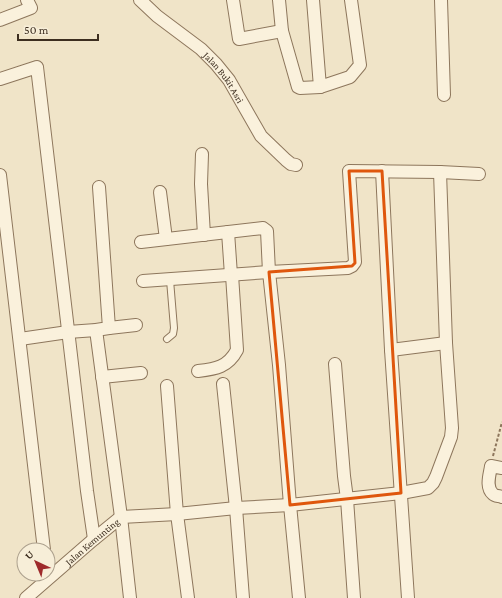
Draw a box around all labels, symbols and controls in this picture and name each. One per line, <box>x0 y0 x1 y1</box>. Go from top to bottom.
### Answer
scale bar <box>18 16 98 42</box>
text: 50 m <box>24 23 49 37</box>
street label: Jalan Bukit Asri <box>201 49 247 105</box>
street label: Jalan Kemunting <box>62 515 121 568</box>
north arrow <box>16 542 56 582</box>
text: U <box>22 548 36 562</box>

